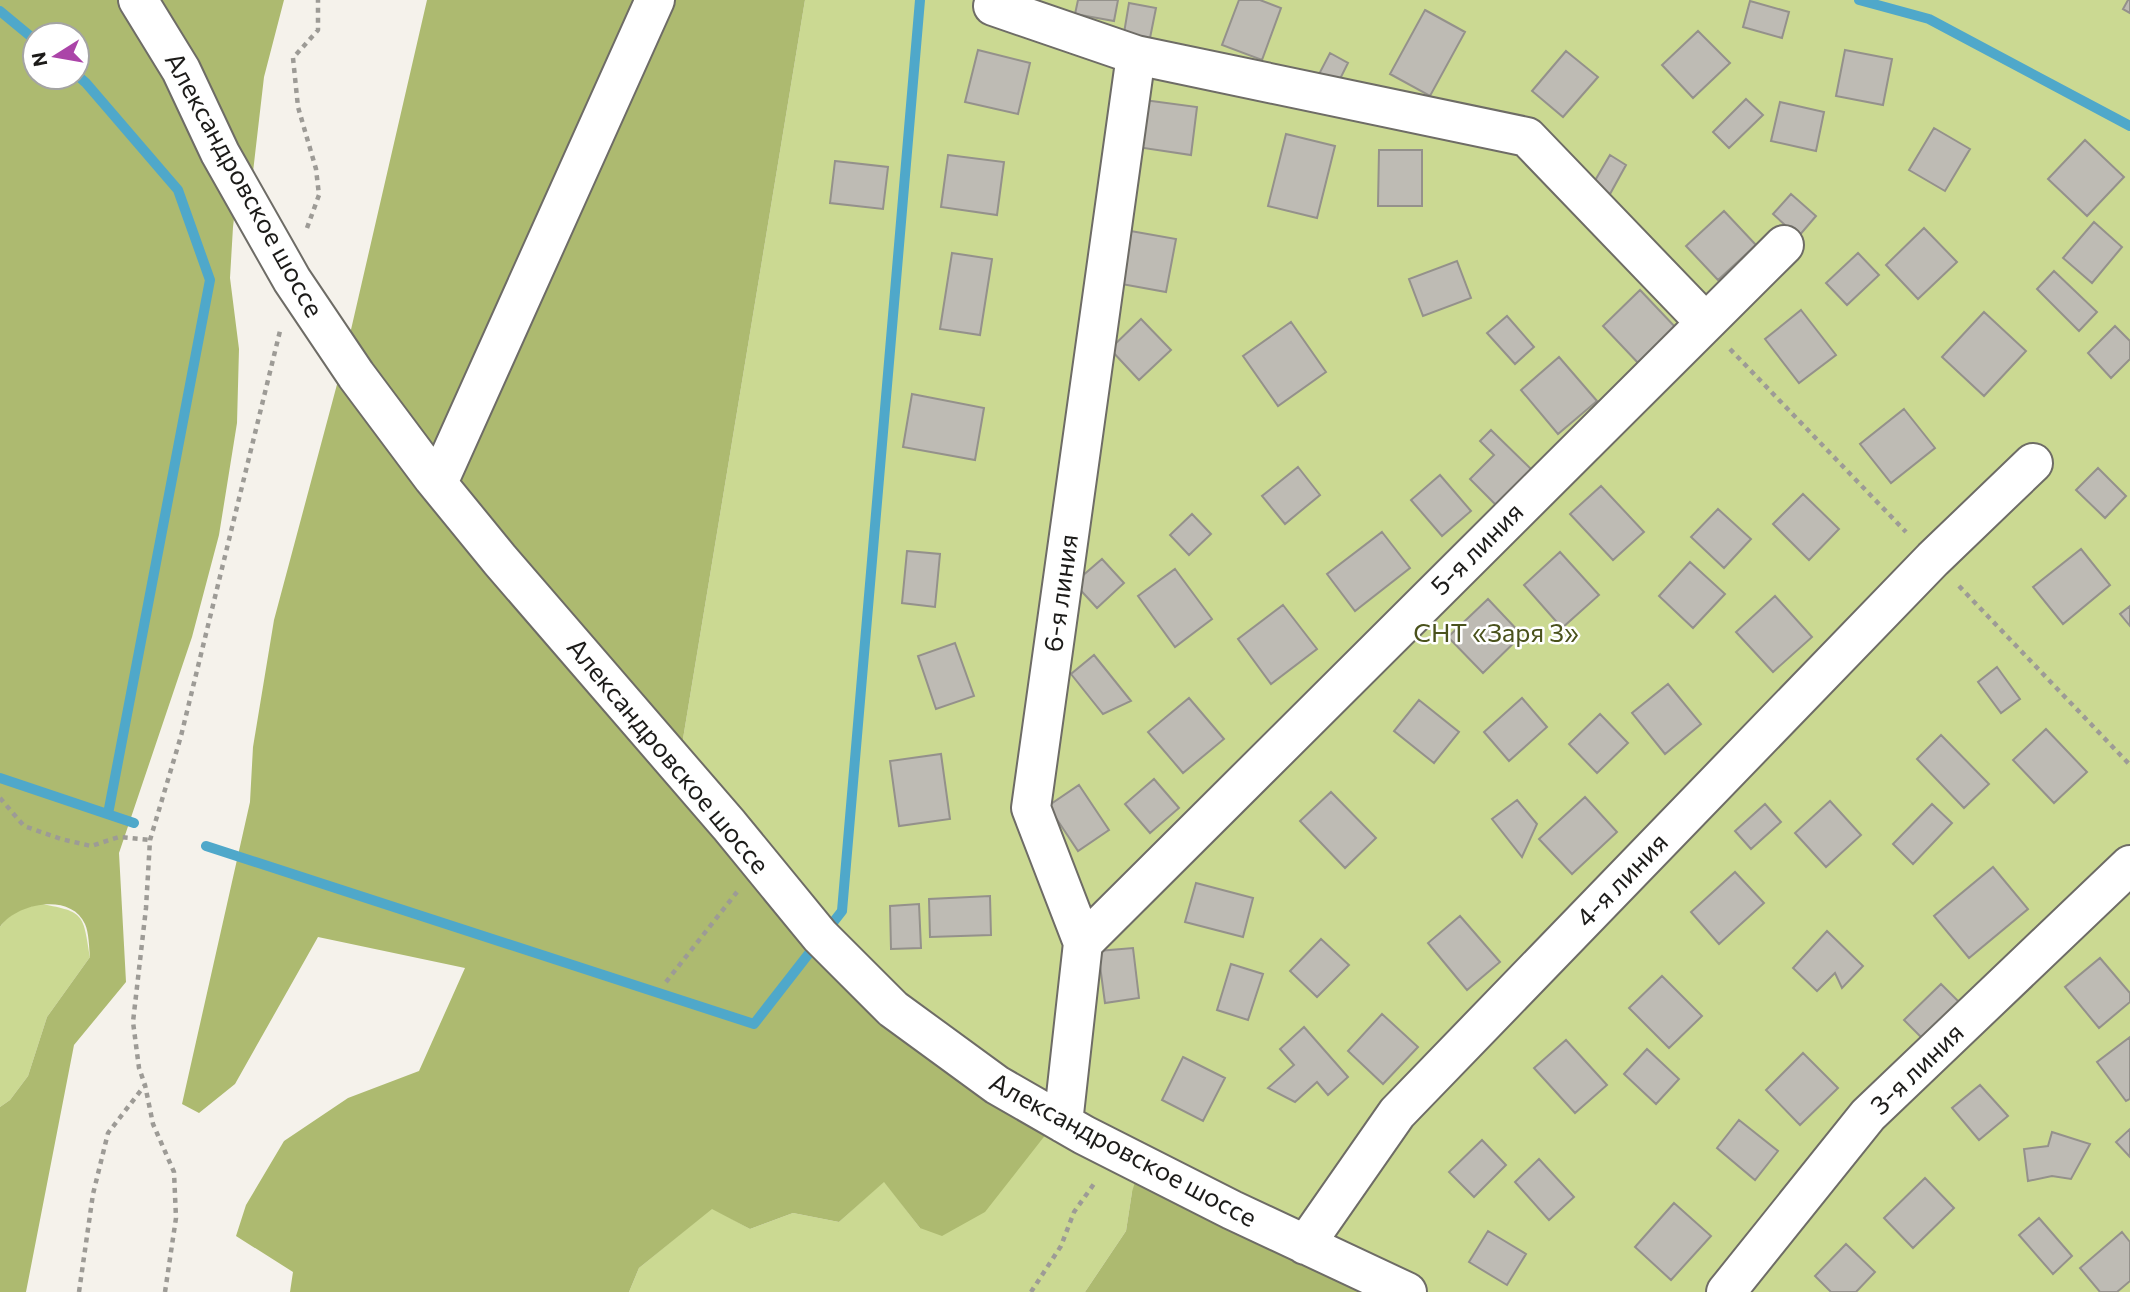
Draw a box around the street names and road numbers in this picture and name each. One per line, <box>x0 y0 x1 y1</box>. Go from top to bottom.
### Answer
street label: Александровское шоссе <box>160 47 331 322</box>
street label: 5-я линия <box>1423 495 1529 601</box>
street label: 6-я линия <box>1036 532 1083 654</box>
street label: Александровское шоссе <box>562 631 777 879</box>
street label: 4-я линия <box>1569 826 1673 932</box>
street label: 3-я линия <box>1863 1016 1969 1120</box>
street label: Александровское шоссе <box>985 1065 1262 1232</box>

